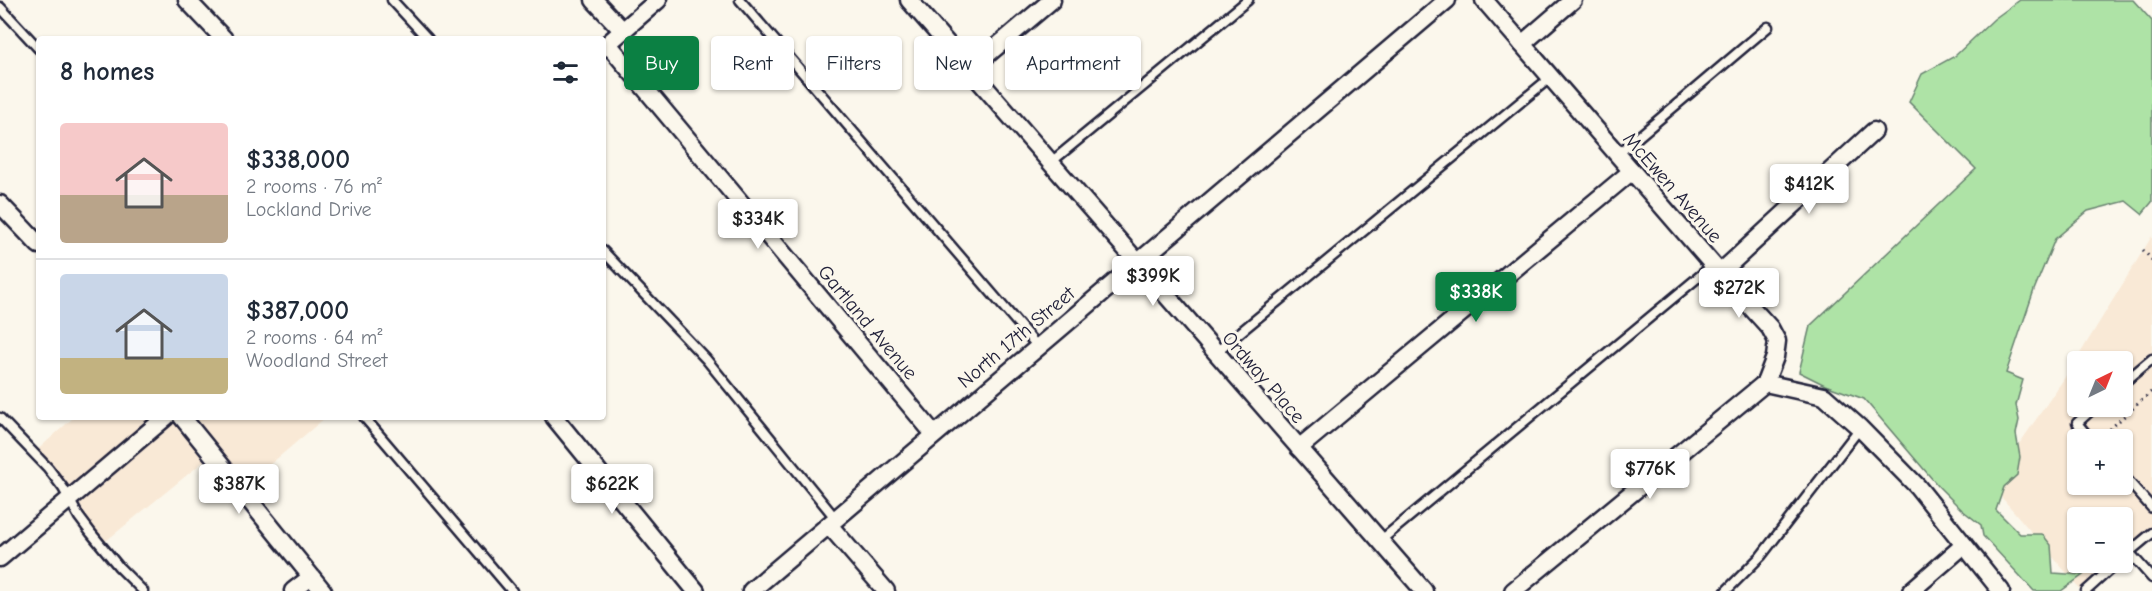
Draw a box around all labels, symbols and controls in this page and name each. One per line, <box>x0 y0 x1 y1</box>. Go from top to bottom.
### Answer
chip: Buy <box>624 36 699 90</box>
chip: Rent <box>711 36 794 90</box>
chip: Filters <box>806 36 902 90</box>
chip: New <box>914 36 993 90</box>
chip: Apartment <box>1005 36 1141 90</box>
icon: filters <box>549 56 582 89</box>
text: 8 homes <box>60 57 154 87</box>
street label: McEwen Avenue <box>1618 127 1727 247</box>
text: $338,000 <box>246 145 350 175</box>
icon: home <box>108 147 180 219</box>
pin: $412K <box>1767 164 1851 215</box>
text: $412K <box>1784 172 1834 195</box>
text: 2 rooms · 76 m² <box>246 175 382 198</box>
text: Lockland Drive <box>246 198 372 221</box>
pin: $334K <box>716 199 800 250</box>
text: $334K <box>732 207 784 230</box>
pin: $399K <box>1111 256 1195 307</box>
street label: Gartland Avenue <box>813 260 922 384</box>
text: $399K <box>1126 264 1180 287</box>
pin: $272K <box>1697 268 1781 319</box>
pin: $338K <box>1434 272 1518 323</box>
text: $272K <box>1713 276 1765 299</box>
text: $338K <box>1449 280 1503 303</box>
street label: North 17th Street <box>953 281 1080 393</box>
text: $387,000 <box>246 296 349 326</box>
icon: home <box>108 298 180 370</box>
text: 2 rooms · 64 m² <box>246 326 382 349</box>
street label: Ordway Place <box>1218 327 1310 428</box>
text: Woodland Street <box>246 349 387 372</box>
north arrow <box>2067 351 2133 417</box>
map controls <box>2067 351 2133 573</box>
button: + <box>2067 429 2133 495</box>
pin: $776K <box>1608 449 1692 500</box>
text: $776K <box>1625 457 1675 480</box>
pin: $387K <box>197 464 281 515</box>
pin: $622K <box>570 464 654 515</box>
text: $387K <box>213 472 265 495</box>
text: $622K <box>585 472 639 495</box>
button: − <box>2067 507 2133 573</box>

